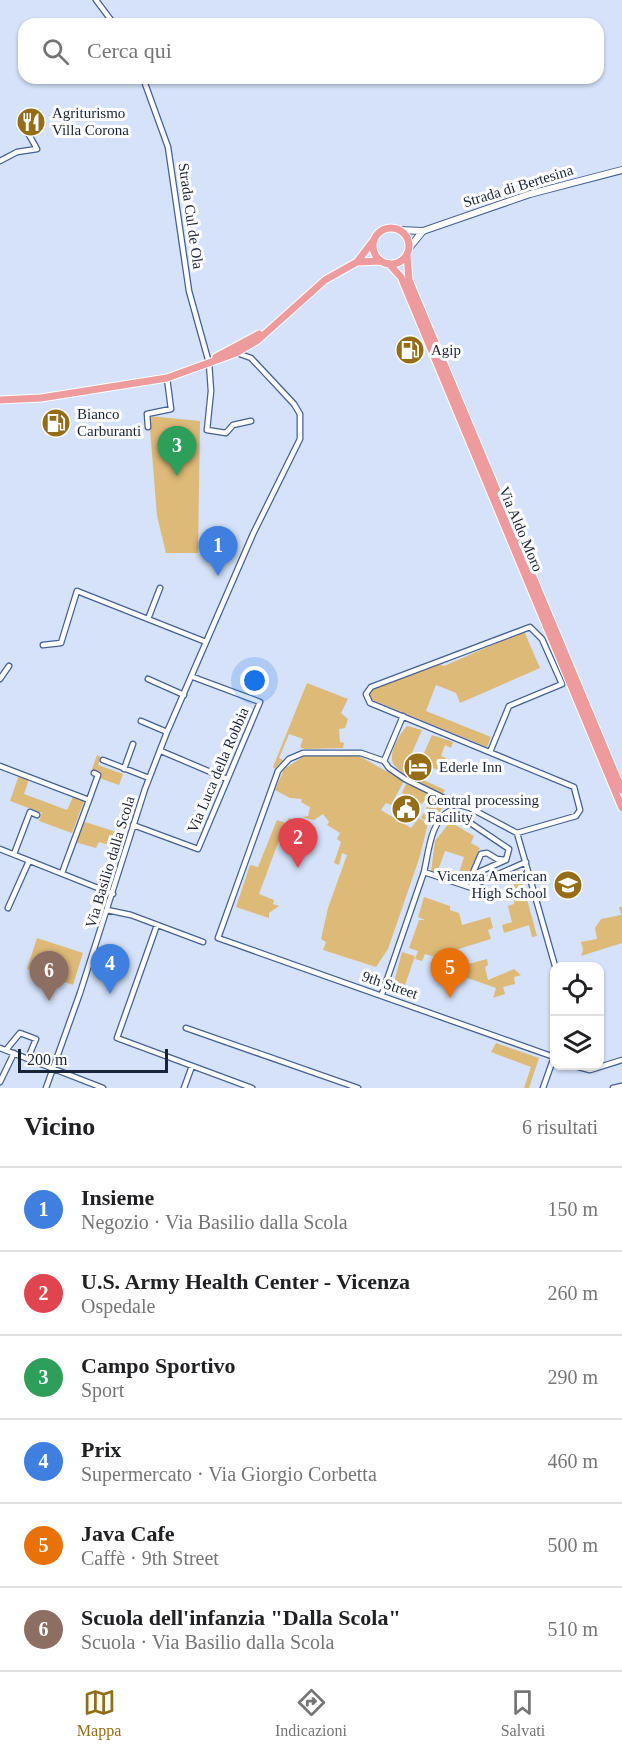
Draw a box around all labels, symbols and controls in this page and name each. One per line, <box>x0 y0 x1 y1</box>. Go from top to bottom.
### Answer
search box <box>18 18 604 84</box>
icon: search <box>39 35 72 68</box>
text: Cerca qui <box>87 38 172 63</box>
place label: Agriturismo Villa Corona <box>52 105 129 138</box>
restaurant icon: Agriturismo Villa Corona <box>15 106 47 138</box>
street label: Strada Cul de Ola <box>176 162 206 270</box>
street label: Strada di Bertesina <box>461 162 575 210</box>
fuel station icon: Agip <box>394 334 426 366</box>
place label: Agip <box>431 342 461 358</box>
place label: Bianco Carburanti <box>77 406 141 439</box>
fuel station icon: Bianco Carburanti <box>40 407 72 439</box>
pin: 3 <box>158 426 196 476</box>
street label: Via Aldo Moro <box>496 484 546 574</box>
pin: 1 <box>198 526 238 576</box>
your location <box>240 666 269 695</box>
street label: Via Luca della Robbia <box>184 705 252 835</box>
hotel icon: Ederle Inn <box>402 751 434 783</box>
place label: Ederle Inn <box>439 759 502 775</box>
place label: Central processing Facility <box>427 792 540 825</box>
public building icon: Central processing Facility <box>390 793 422 825</box>
street label: Via Basilio dalla Scola <box>82 794 138 930</box>
pin: 2 <box>278 818 318 868</box>
place label: Vicenza American High School <box>437 868 547 901</box>
school or university icon: Vicenza American High School <box>552 869 584 901</box>
pin: 4 <box>90 944 130 994</box>
pin: 5 <box>430 948 470 998</box>
pin: 6 <box>29 952 68 1001</box>
map controls <box>550 962 604 1070</box>
button: locate <box>550 962 604 1016</box>
street label: 9th Street <box>360 968 421 1002</box>
button: layers <box>550 1016 604 1070</box>
scale bar <box>18 1046 168 1074</box>
text: 200 m <box>27 1051 67 1068</box>
text: Vicino <box>24 1112 95 1141</box>
text: 6 risultati <box>522 1116 598 1138</box>
text: Insieme <box>81 1185 154 1210</box>
text: 1 <box>39 1198 49 1220</box>
text: 150 m <box>547 1198 598 1220</box>
text: Negozio · Via Basilio dalla Scola <box>81 1211 348 1233</box>
text: U.S. Army Health Center - Vicenza <box>81 1269 410 1294</box>
text: 2 <box>39 1282 49 1304</box>
text: 260 m <box>547 1282 598 1304</box>
text: Ospedale <box>81 1295 155 1317</box>
text: Campo Sportivo <box>81 1353 236 1378</box>
text: 3 <box>39 1366 49 1388</box>
text: 290 m <box>547 1366 598 1388</box>
text: Sport <box>81 1379 124 1401</box>
text: Prix <box>81 1437 121 1462</box>
text: 4 <box>39 1450 49 1472</box>
text: 460 m <box>547 1450 598 1472</box>
text: Supermercato · Via Giorgio Corbetta <box>81 1463 377 1485</box>
text: Java Cafe <box>81 1521 174 1546</box>
text: 5 <box>39 1534 49 1556</box>
text: 500 m <box>547 1534 598 1556</box>
text: Caffè · 9th Street <box>81 1547 219 1569</box>
text: Scuola dell'infanzia "Dalla Scola" <box>81 1605 401 1630</box>
text: 6 <box>39 1618 49 1640</box>
text: 510 m <box>547 1618 598 1640</box>
text: Scuola · Via Basilio dalla Scola <box>81 1631 334 1653</box>
tab: Mappa <box>77 1686 121 1740</box>
tab: Indicazioni <box>275 1686 347 1740</box>
tab: Salvati <box>501 1686 545 1740</box>

